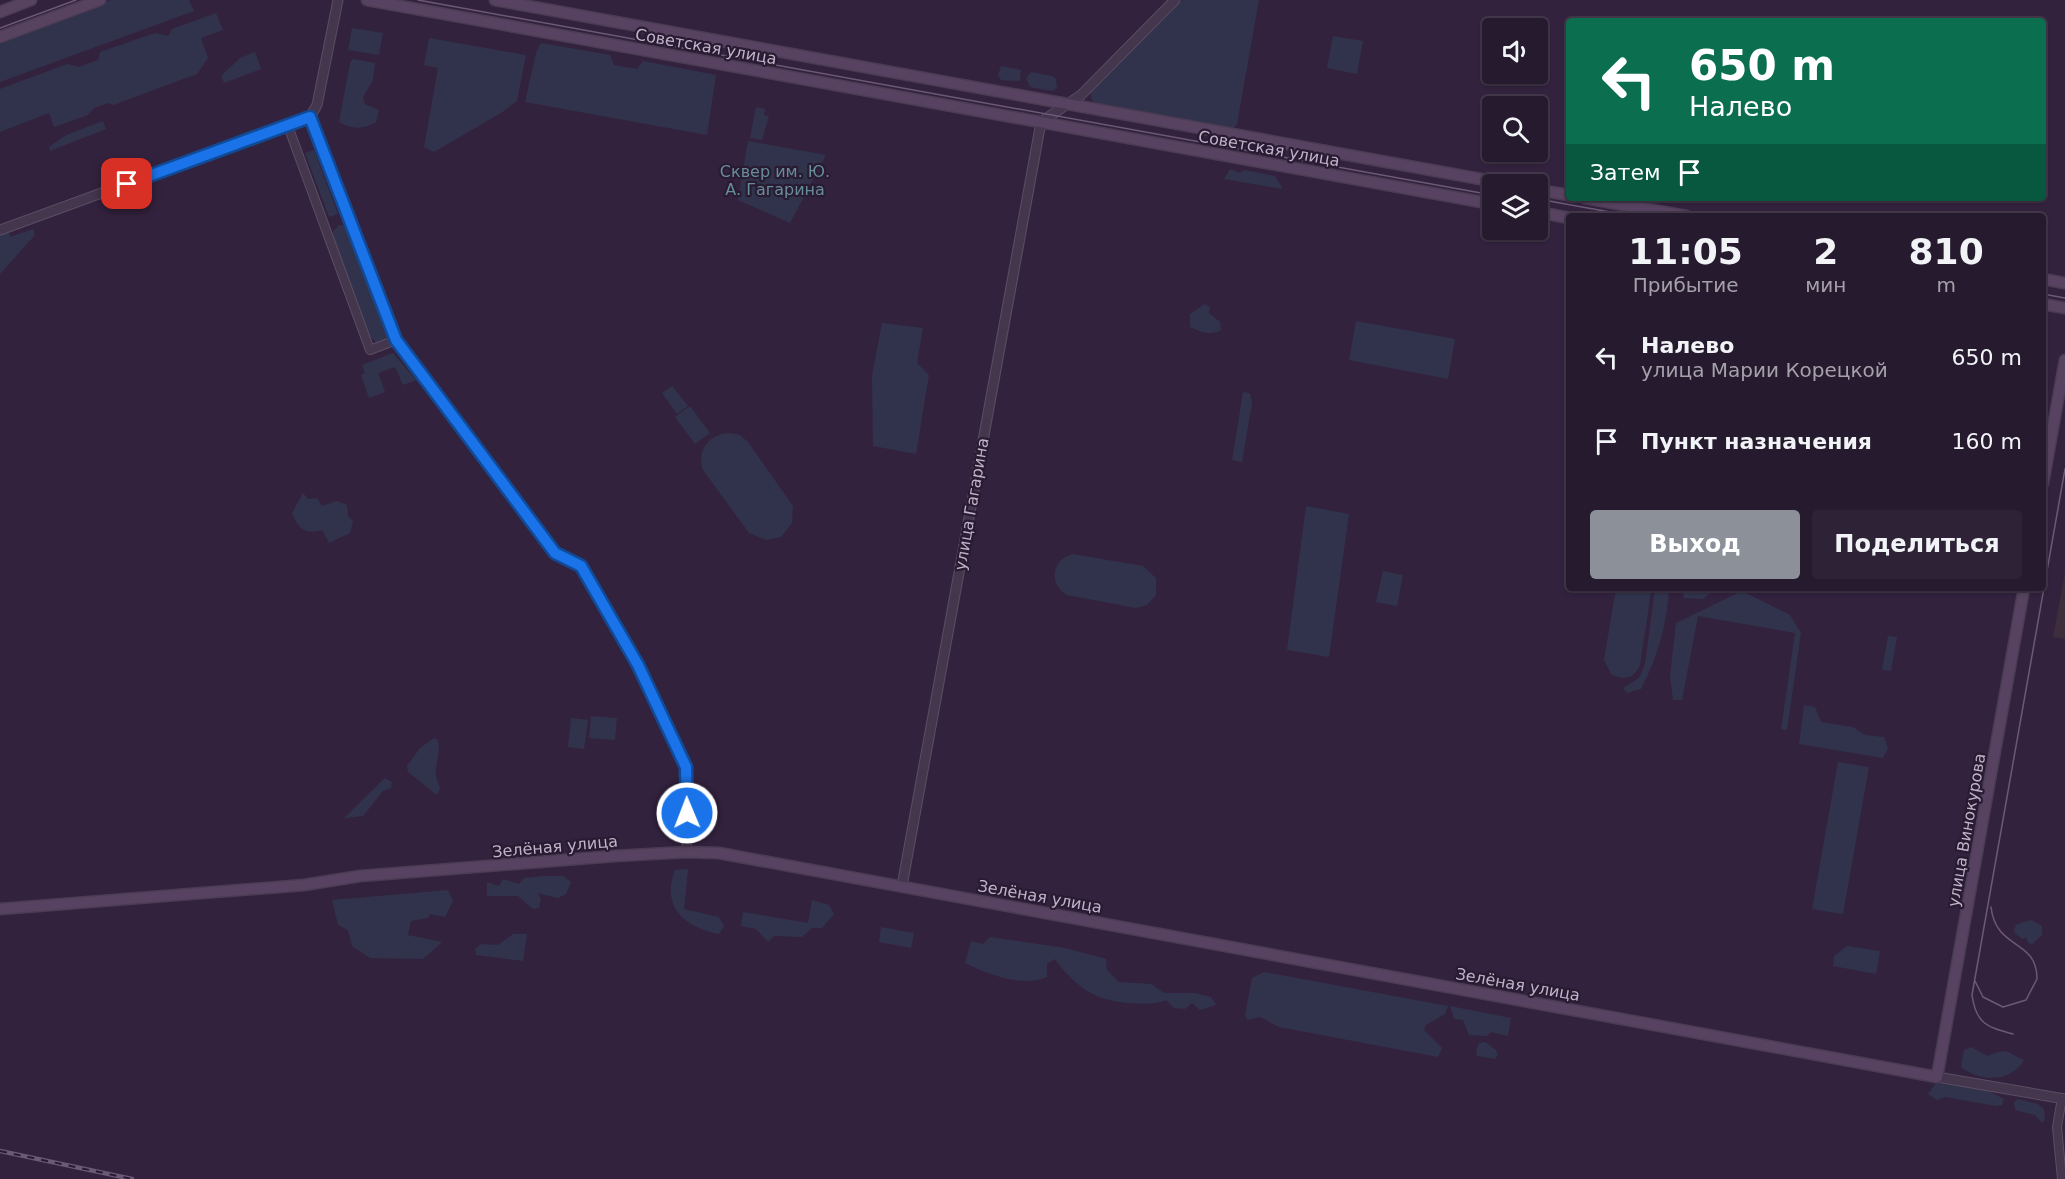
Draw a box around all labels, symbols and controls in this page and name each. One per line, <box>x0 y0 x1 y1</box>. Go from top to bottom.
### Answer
map controls <box>1482 18 1548 240</box>
button: sound <box>1482 18 1548 84</box>
street label: Советская улица <box>634 25 778 68</box>
text: 650 m <box>1689 41 1835 90</box>
icon: left <box>1590 42 1668 120</box>
text: Налево <box>1689 91 1792 122</box>
button: search <box>1482 96 1548 162</box>
street label: Советская улица <box>1197 127 1341 170</box>
icon: arrive <box>1673 156 1706 189</box>
pin <box>101 158 152 209</box>
text: Затем <box>1590 160 1661 185</box>
park label: Сквер им. Ю. А. Гагарина <box>720 162 830 199</box>
icon: arrive <box>110 167 143 200</box>
button: layers <box>1482 174 1548 240</box>
text: 11:05 <box>1628 231 1743 272</box>
text: 2 <box>1813 231 1838 272</box>
text: 810 <box>1909 231 1984 272</box>
text: Прибытие <box>1633 273 1738 297</box>
text: мин <box>1805 273 1846 297</box>
text: m <box>1936 273 1956 297</box>
text: Налево <box>1641 333 1734 358</box>
icon: left <box>1590 341 1623 374</box>
text: 650 m <box>1952 345 2022 370</box>
text: улица Марии Корецкой <box>1641 358 1888 382</box>
icon: arrive <box>1590 425 1623 458</box>
text: Пункт назначения <box>1641 429 1872 454</box>
text: 160 m <box>1952 429 2022 454</box>
street label: улица Гагарина <box>950 436 993 572</box>
button: Выход <box>1590 510 1800 579</box>
button: Поделиться <box>1812 510 2022 579</box>
street label: улица Винокурова <box>1944 752 1989 908</box>
position arrow <box>655 781 719 845</box>
street label: Зелёная улица <box>491 832 619 861</box>
street label: Зелёная улица <box>976 876 1104 917</box>
street label: Зелёная улица <box>1454 964 1582 1005</box>

